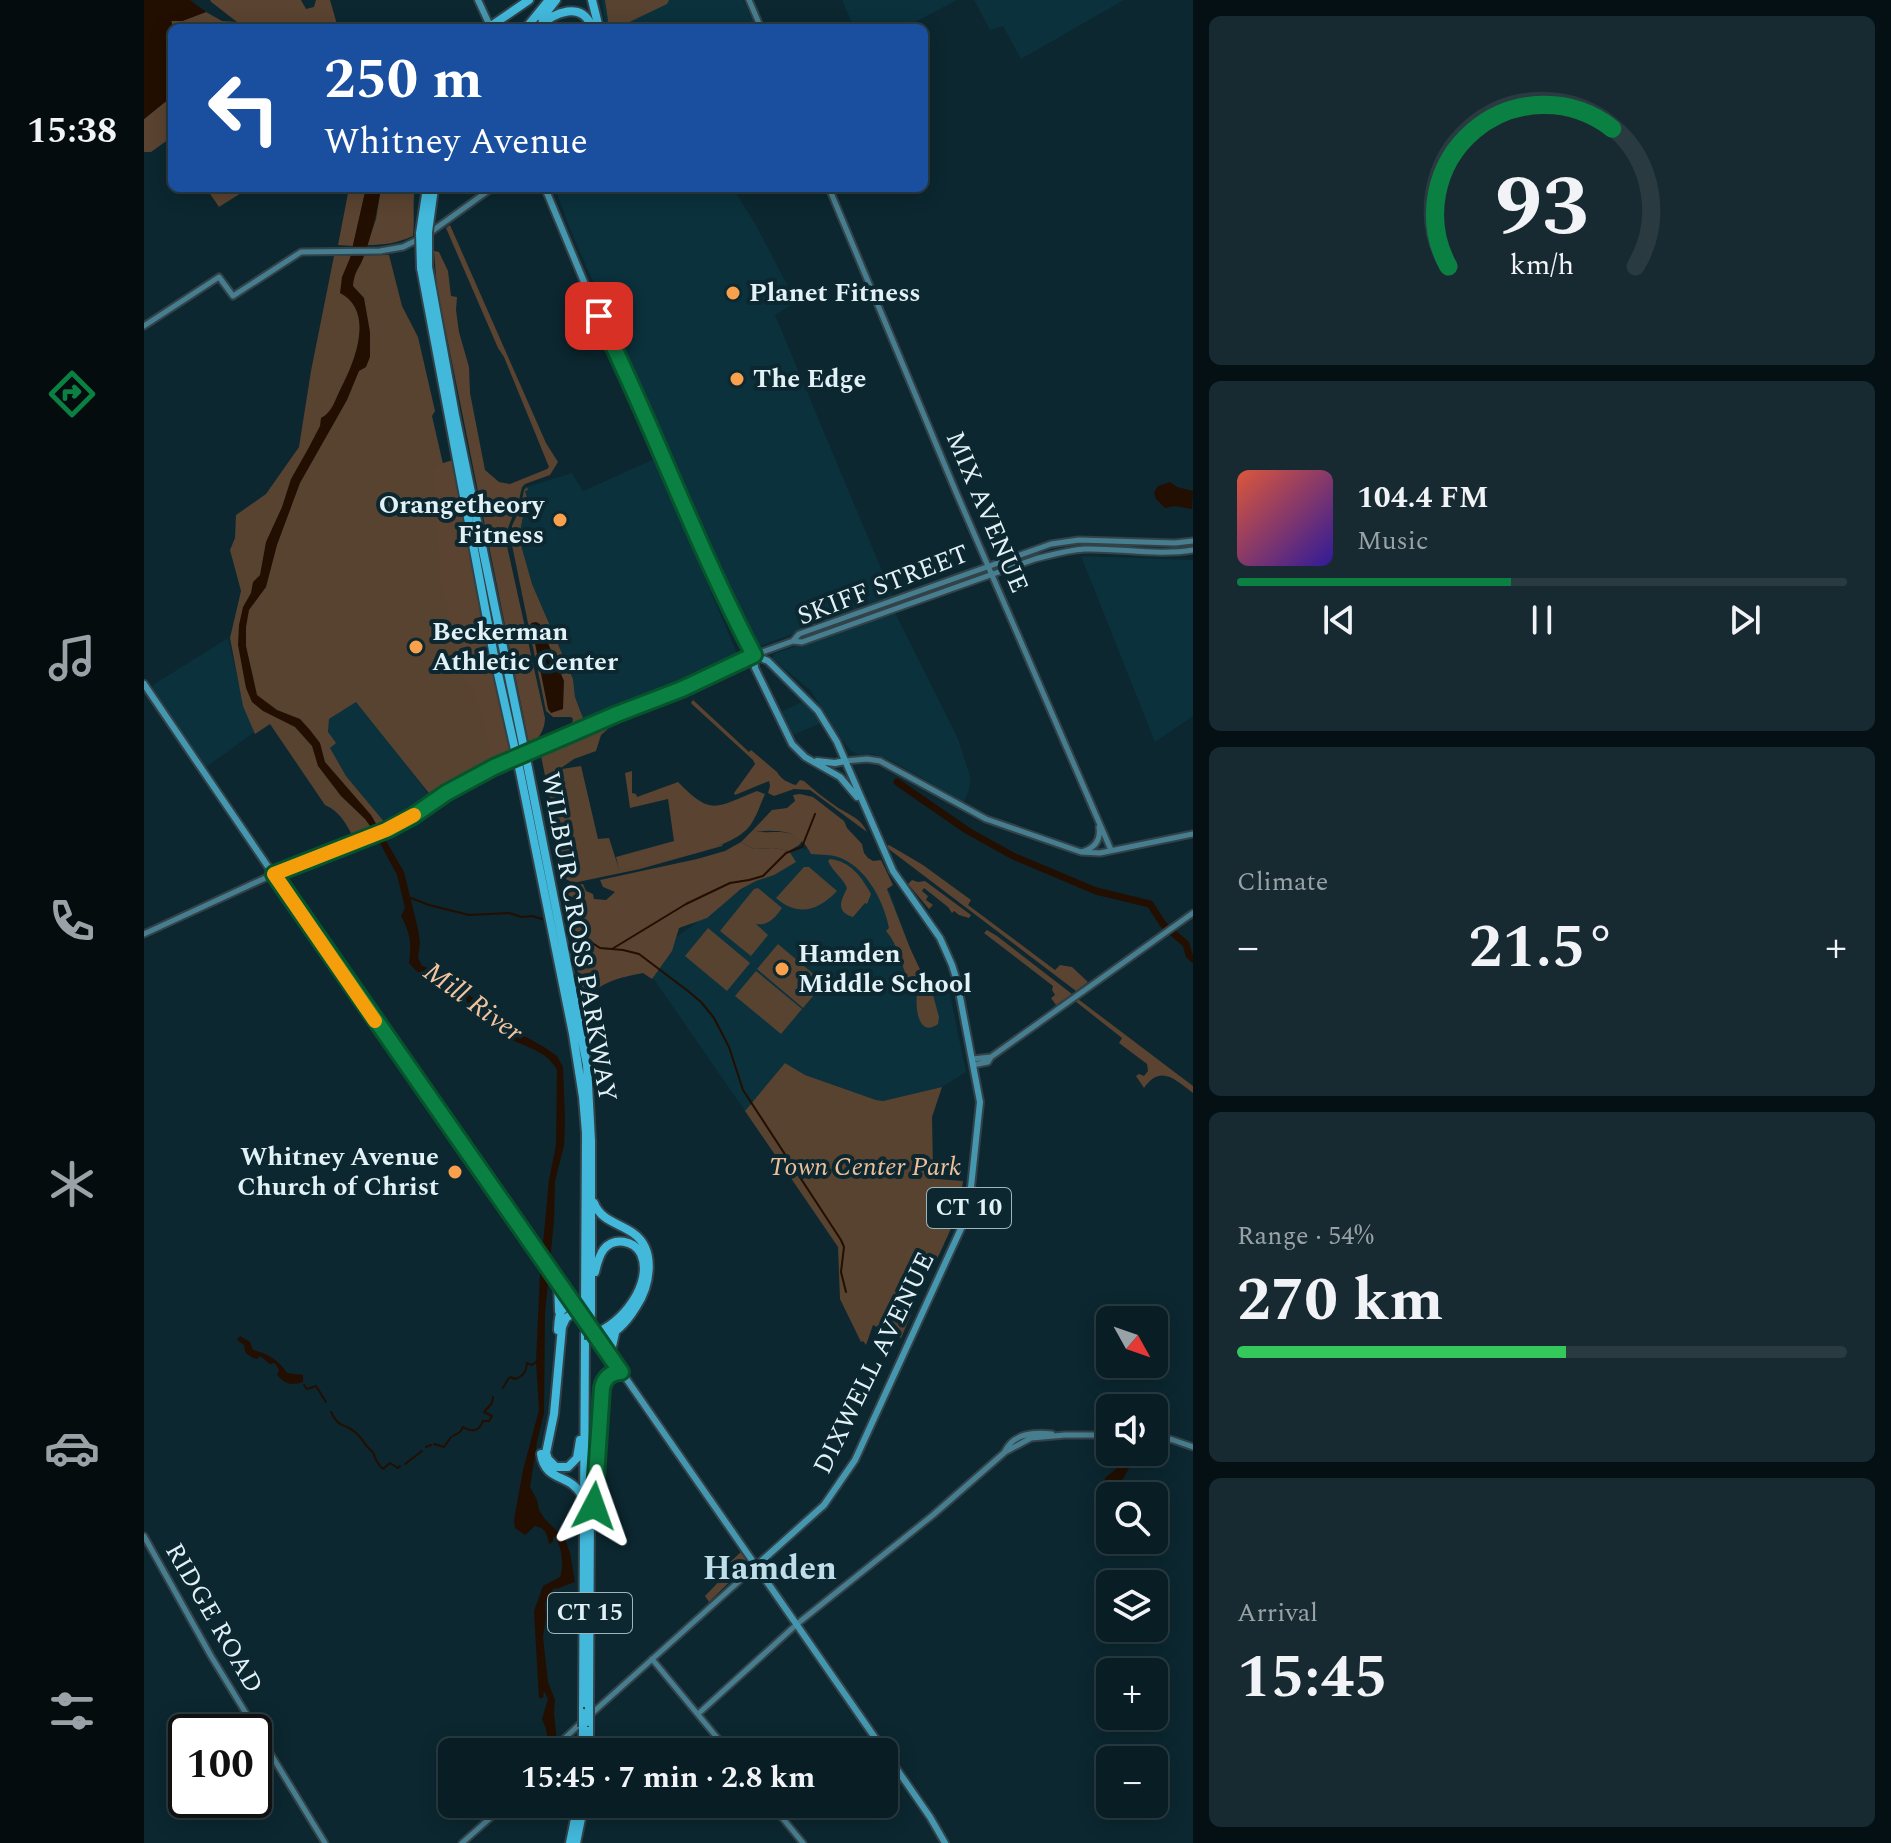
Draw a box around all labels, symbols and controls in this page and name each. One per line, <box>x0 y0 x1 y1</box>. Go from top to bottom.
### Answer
text: 250 m <box>324 38 483 123</box>
icon: left <box>192 56 296 160</box>
text: 15:38 <box>27 104 117 159</box>
text: Whitney Avenue <box>324 115 588 170</box>
text: 93 <box>1495 144 1589 271</box>
text: km/h <box>1510 244 1574 287</box>
place label: Planet Fitness <box>749 273 921 313</box>
pin <box>565 282 633 350</box>
marker: Planet Fitness <box>724 284 742 302</box>
icon: arrive <box>577 294 621 338</box>
place label: The Edge <box>753 359 866 399</box>
icon: directions <box>44 366 100 422</box>
marker: The Edge <box>728 370 746 388</box>
street label: MIX AVENUE <box>935 425 1039 599</box>
text: 104.4 FM <box>1357 475 1489 521</box>
place label: Orangetheory Fitness <box>379 485 546 555</box>
marker: Orangetheory Fitness <box>551 511 569 529</box>
text: Music <box>1357 521 1428 561</box>
street label: SKIFF STREET <box>791 534 975 636</box>
icon: previous <box>1317 598 1361 642</box>
icon: pause <box>1520 598 1564 642</box>
icon: next <box>1723 598 1767 642</box>
place label: Beckerman Athletic Center <box>432 612 619 682</box>
icon: music <box>44 630 100 686</box>
marker: Beckerman Athletic Center <box>407 638 425 656</box>
street label: WILBUR CROSS PARKWAY <box>530 769 628 1105</box>
text: Climate <box>1237 862 1328 902</box>
icon: phone <box>44 893 100 949</box>
text: 21.5° <box>1468 902 1616 994</box>
text: − <box>1237 914 1259 981</box>
text: + <box>1825 914 1847 981</box>
place label: Hamden Middle School <box>798 934 972 1004</box>
water label: Mill River <box>414 951 532 1053</box>
marker: Hamden Middle School <box>773 960 791 978</box>
place label: Whitney Avenue Church of Christ <box>237 1137 439 1207</box>
park label: Town Center Park <box>769 1147 961 1187</box>
icon: climate <box>44 1156 100 1212</box>
marker: Whitney Avenue Church of Christ <box>446 1163 464 1181</box>
road number: CT 10 <box>927 1188 1011 1228</box>
text: Range · 54% <box>1237 1216 1374 1256</box>
street label: DIXWELL AVENUE <box>803 1245 945 1481</box>
text: 270 km <box>1237 1255 1443 1347</box>
north arrow <box>1096 1306 1168 1378</box>
map controls <box>1096 1306 1168 1818</box>
button: sound <box>1096 1394 1168 1466</box>
icon: car <box>44 1420 100 1476</box>
position arrow <box>552 1464 636 1548</box>
button: search <box>1096 1482 1168 1554</box>
street label: RIDGE ROAD <box>155 1535 273 1701</box>
district label: Hamden <box>703 1543 837 1595</box>
button: layers <box>1096 1570 1168 1642</box>
road number: CT 15 <box>548 1593 632 1633</box>
text: Arrival <box>1237 1593 1318 1633</box>
text: 15:45 <box>1237 1632 1388 1724</box>
button: + <box>1096 1658 1168 1730</box>
icon: filters <box>44 1683 100 1739</box>
speed limit sign: 100 <box>168 1714 272 1818</box>
button: − <box>1096 1746 1168 1818</box>
text: 15:45 · 7 min · 2.8 km <box>521 1755 815 1801</box>

